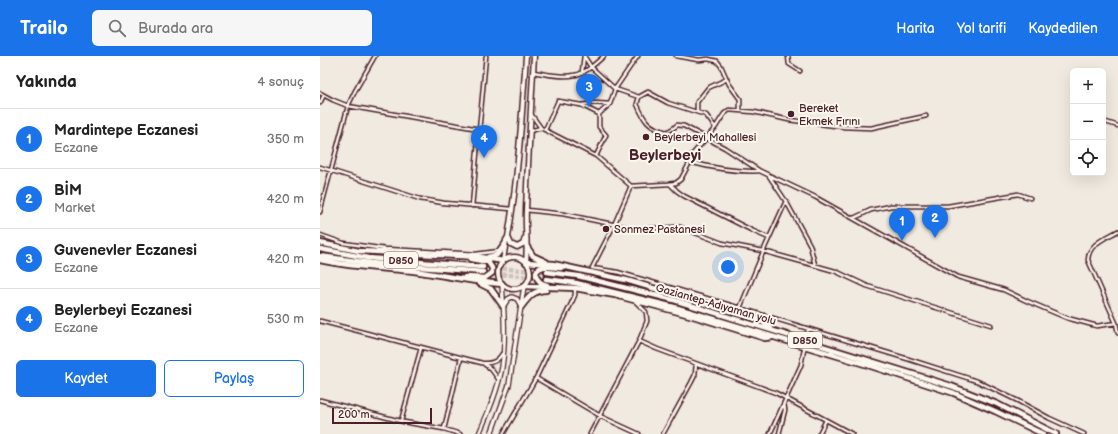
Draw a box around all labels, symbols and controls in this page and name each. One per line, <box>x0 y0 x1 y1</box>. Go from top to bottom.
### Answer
search box <box>92 10 372 46</box>
text: Trailo <box>20 17 68 40</box>
icon: search <box>106 17 128 39</box>
text: Burada ara <box>138 19 213 38</box>
text: Harita <box>896 20 935 37</box>
text: Yol tarifi <box>957 20 1006 37</box>
text: Kaydedilen <box>1028 20 1098 37</box>
map controls <box>1070 68 1106 176</box>
button: + <box>1070 68 1106 104</box>
text: Yakında <box>16 72 77 92</box>
text: 4 sonuç <box>257 74 304 90</box>
pin: 3 <box>576 74 602 107</box>
place label: Bereket Ekmek Fırını <box>799 102 860 128</box>
button: − <box>1070 104 1106 140</box>
marker: Bereket Ekmek Fırını <box>786 109 796 119</box>
text: Mardintepe Eczanesi <box>54 121 198 140</box>
pin: 4 <box>471 125 497 158</box>
text: 1 <box>26 131 32 147</box>
text: 350 m <box>267 131 304 147</box>
place label: Beylerbeyi Mahallesi <box>654 131 757 144</box>
marker: Beylerbeyi Mahallesi <box>641 132 651 142</box>
text: Eczane <box>54 140 98 156</box>
button: locate <box>1070 140 1106 176</box>
district label: Beylerbeyi <box>629 146 702 165</box>
text: BİM <box>54 181 82 200</box>
text: 2 <box>25 191 33 207</box>
text: 420 m <box>266 191 304 207</box>
text: Market <box>54 200 95 216</box>
pin: 2 <box>922 205 948 238</box>
pin: 1 <box>889 208 915 241</box>
place label: Sonmez Pastanesi <box>614 223 706 236</box>
marker: Sonmez Pastanesi <box>601 224 611 234</box>
text: Guvenevler Eczanesi <box>54 241 197 260</box>
text: 3 <box>25 251 33 267</box>
text: 420 m <box>266 251 304 267</box>
road number: D850 <box>384 252 418 268</box>
your location <box>718 257 738 277</box>
text: Eczane <box>54 260 98 276</box>
street label: Gaziantep-Adıyaman yolu <box>654 281 778 328</box>
text: Beylerbeyi Eczanesi <box>54 301 192 320</box>
text: 4 <box>25 311 33 327</box>
text: 530 m <box>267 311 304 327</box>
text: Eczane <box>54 320 98 336</box>
road number: D850 <box>788 332 822 348</box>
button: Kaydet <box>16 360 156 397</box>
button: Paylaş <box>164 360 304 397</box>
scale bar <box>332 406 432 425</box>
text: 200 m <box>338 408 370 421</box>

